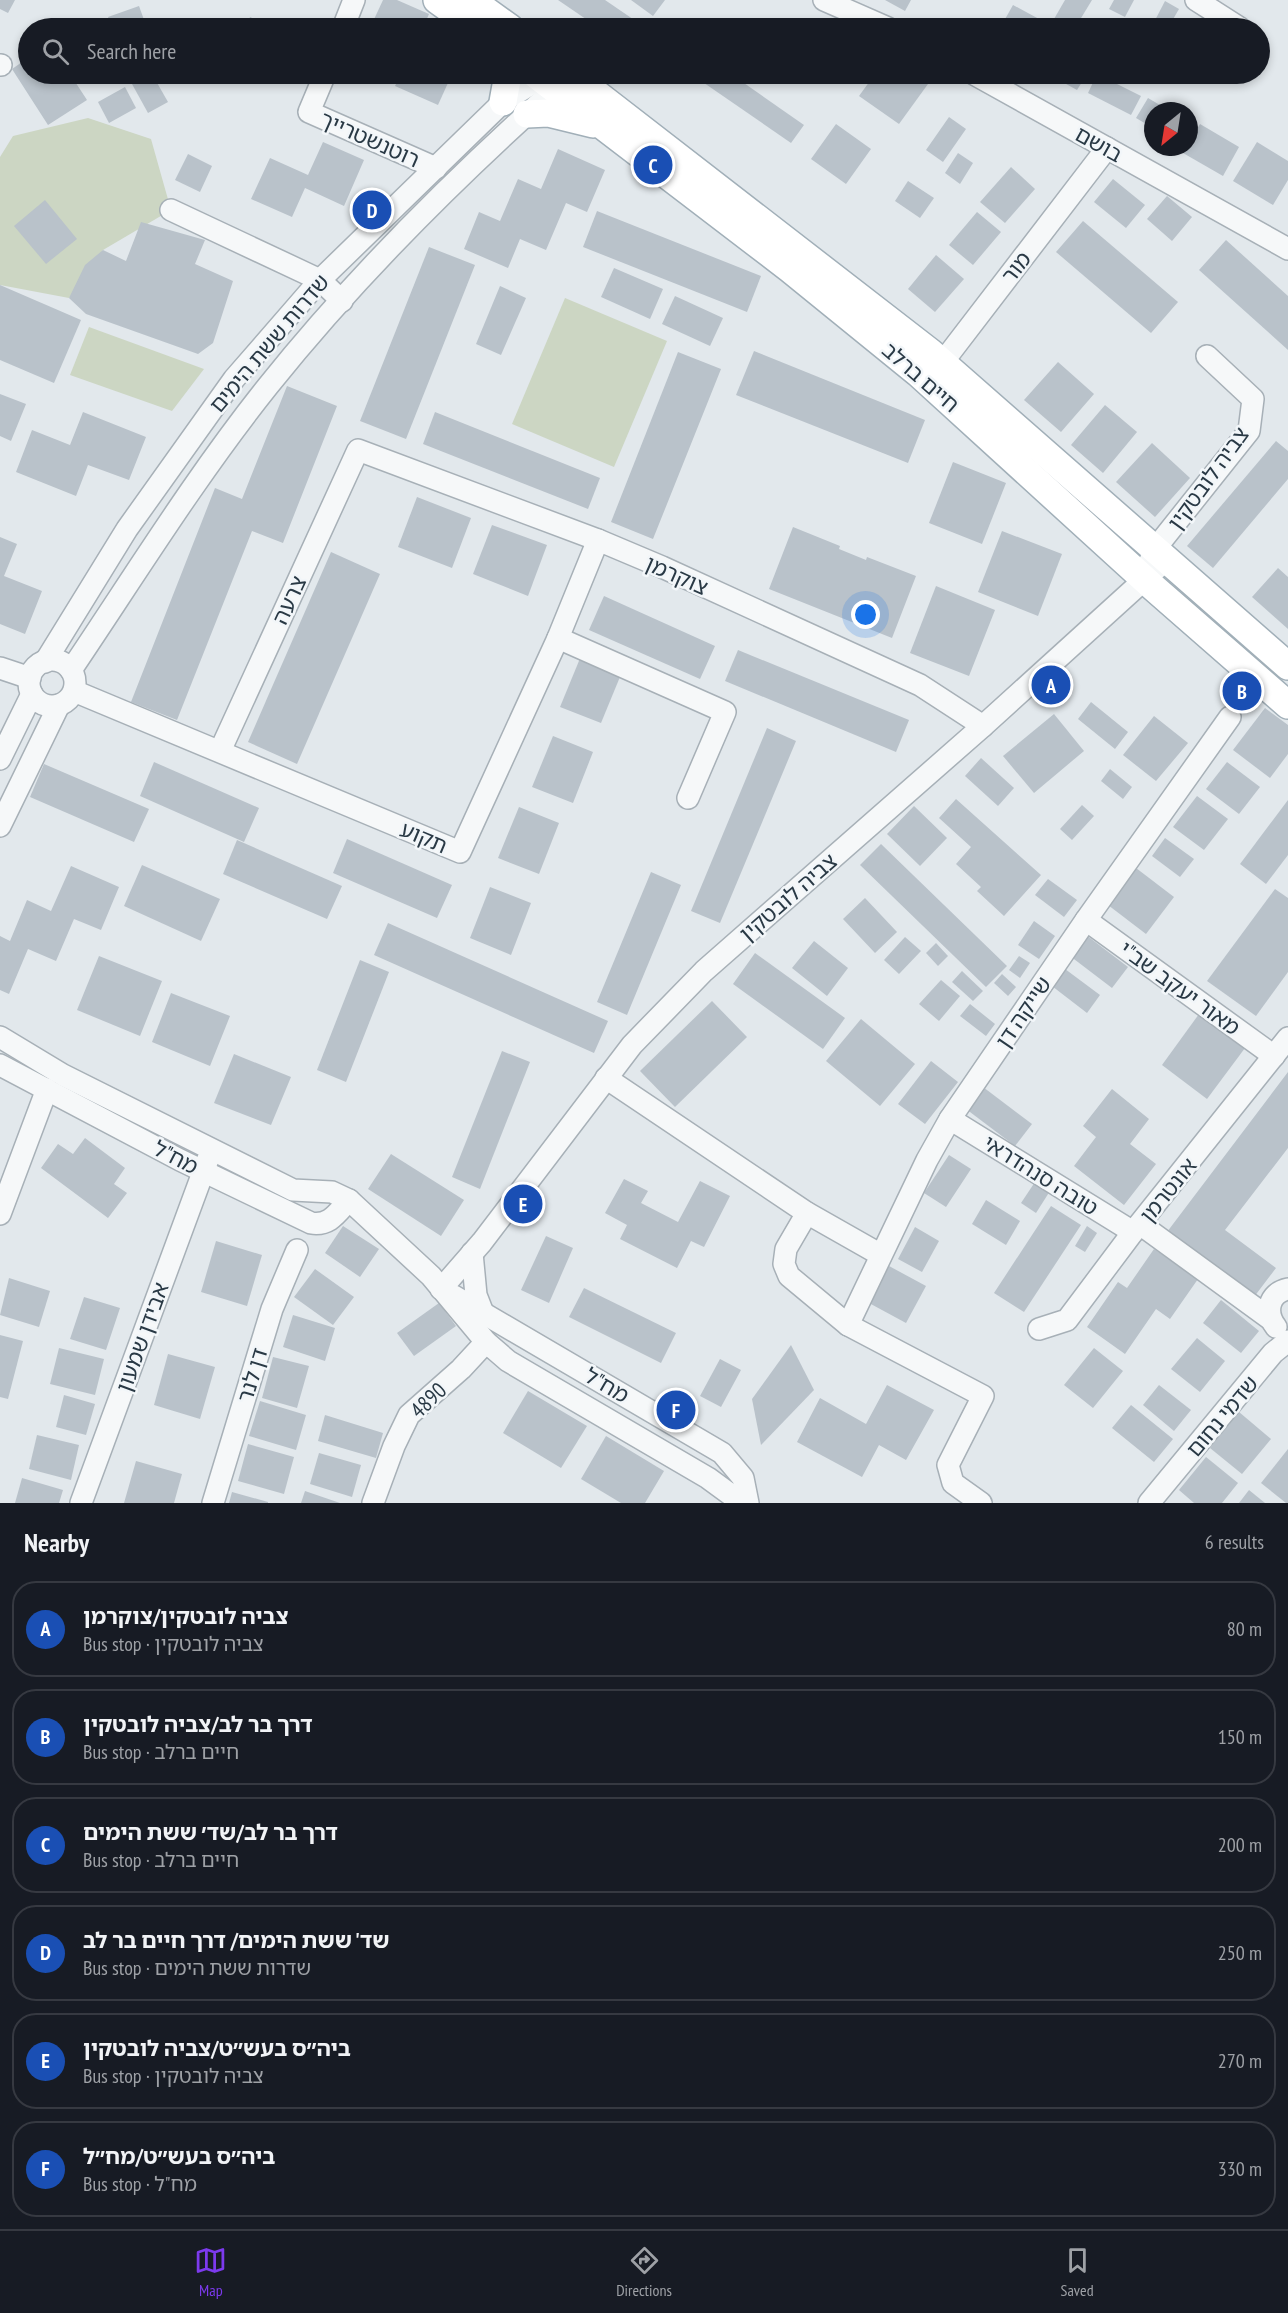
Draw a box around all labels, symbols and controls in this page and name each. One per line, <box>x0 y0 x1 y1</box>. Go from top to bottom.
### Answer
search box <box>18 18 1270 84</box>
icon: search <box>39 35 72 68</box>
text: Search here <box>87 37 176 65</box>
north arrow <box>1144 102 1198 156</box>
street label: רוטנשטרייך <box>316 105 424 173</box>
street label: בושם <box>1070 120 1128 168</box>
pin: C <box>634 142 672 188</box>
pin: D <box>352 188 392 232</box>
street label: מור <box>995 246 1037 288</box>
street label: שדרות ששת הימים <box>203 268 335 418</box>
street label: חיים ברלב <box>877 336 965 418</box>
street label: צביה לובטקין <box>1161 421 1255 535</box>
street label: צוקרמן <box>641 549 713 601</box>
street label: צרעה <box>266 571 312 629</box>
your location <box>851 600 880 629</box>
pin: A <box>1032 662 1070 708</box>
pin: B <box>1222 668 1262 714</box>
street label: תקוע <box>396 815 452 859</box>
street label: צביה לובטקין <box>733 847 843 947</box>
street label: מאור יעקב שב"י <box>1114 935 1246 1041</box>
street label: שייקה דן <box>989 971 1057 1053</box>
street label: טובה סנהדראי <box>978 1129 1104 1221</box>
street label: מח"ל <box>149 1134 203 1180</box>
street label: אונטרמן <box>1133 1152 1203 1228</box>
pin: E <box>504 1182 542 1226</box>
street label: אבידן שמעון <box>109 1278 175 1395</box>
street label: דן לנר <box>231 1344 273 1405</box>
street label: מח"ל <box>580 1361 634 1409</box>
street label: שדמי נחום <box>1180 1370 1264 1462</box>
street label: 4890 <box>404 1376 452 1424</box>
pin: F <box>656 1388 696 1432</box>
text: Nearby <box>24 1526 89 1559</box>
text: 6 results <box>1205 1529 1264 1555</box>
text: צביה לובטקין/צוקרמן <box>83 1602 288 1630</box>
text: A <box>40 1616 51 1642</box>
text: 80 m <box>1227 1616 1262 1642</box>
text: Bus stop · צביה לובטקין <box>83 1631 264 1657</box>
text: דרך בר לב/צביה לובטקין <box>83 1710 313 1738</box>
text: B <box>41 1724 50 1750</box>
text: 150 m <box>1218 1724 1262 1750</box>
text: Bus stop · חיים ברלב <box>83 1739 239 1765</box>
text: דרך בר לב/שד׳ ששת הימים <box>83 1818 338 1846</box>
text: C <box>41 1832 50 1858</box>
text: 200 m <box>1218 1832 1262 1858</box>
text: Bus stop · חיים ברלב <box>83 1847 239 1873</box>
text: שד' ששת הימים/ דרך חיים בר לב <box>83 1926 390 1954</box>
text: D <box>40 1940 51 1966</box>
text: 250 m <box>1218 1940 1262 1966</box>
text: Bus stop · שדרות ששת הימים <box>83 1955 311 1981</box>
text: ביה״ס בעש״ט/צביה לובטקין <box>83 2034 351 2062</box>
text: E <box>41 2048 50 2074</box>
text: 270 m <box>1218 2048 1262 2074</box>
text: Bus stop · צביה לובטקין <box>83 2063 264 2089</box>
text: ביה״ס בעש״ט/מח״ל <box>83 2142 275 2170</box>
text: F <box>41 2156 50 2182</box>
text: 330 m <box>1218 2156 1262 2182</box>
text: Bus stop · מח"ל <box>83 2171 197 2197</box>
tab: Map <box>194 2244 227 2300</box>
tab: Directions <box>616 2244 672 2300</box>
tab: Saved <box>1061 2244 1094 2300</box>

